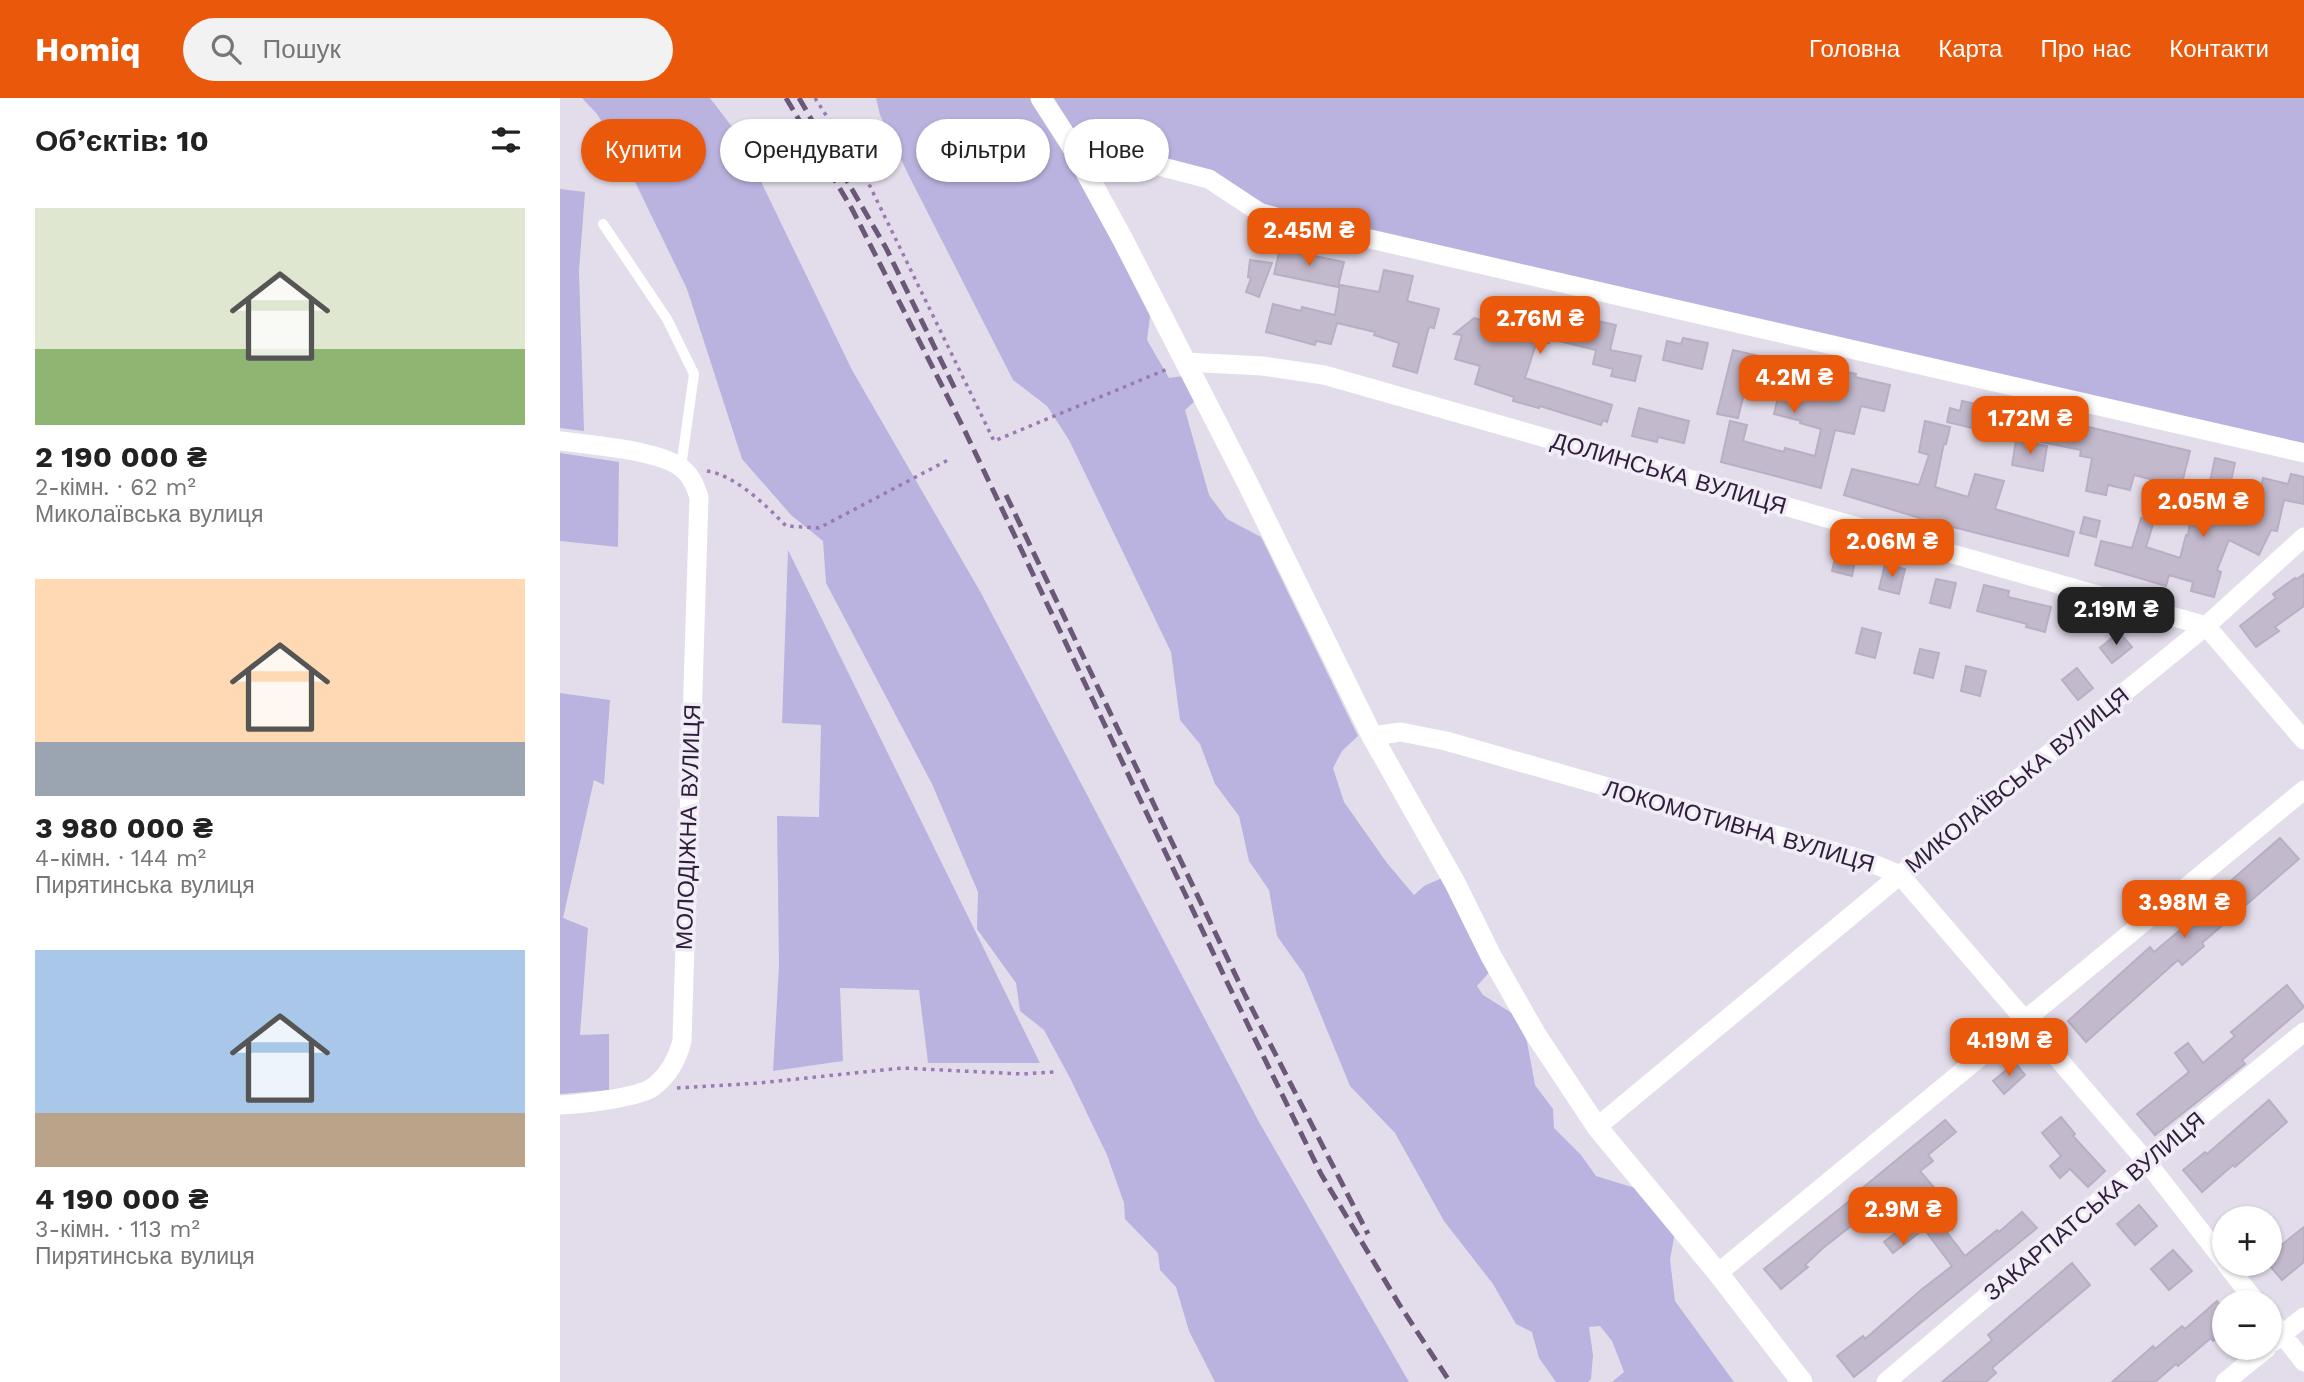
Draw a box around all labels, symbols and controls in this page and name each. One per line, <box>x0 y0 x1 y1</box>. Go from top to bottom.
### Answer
search box <box>183 18 673 81</box>
text: Homiq <box>35 30 141 69</box>
icon: search <box>207 30 245 68</box>
text: Пошук <box>263 34 341 64</box>
text: Головна <box>1809 35 1900 63</box>
text: Карта <box>1938 35 2002 63</box>
text: Про нас <box>2040 35 2131 63</box>
text: Контакти <box>2169 35 2269 63</box>
chip: Купити <box>581 119 706 182</box>
chip: Орендувати <box>720 119 902 182</box>
chip: Фільтри <box>916 119 1050 182</box>
chip: Нове <box>1064 119 1169 182</box>
icon: filters <box>487 121 525 159</box>
text: Об’єктів: 10 <box>35 123 209 158</box>
pin: 2.45M ₴ <box>1244 208 1374 268</box>
text: 2.45M ₴ <box>1263 217 1355 244</box>
icon: home <box>217 253 343 379</box>
pin: 2.76M ₴ <box>1475 296 1605 356</box>
text: 2.76M ₴ <box>1496 305 1584 332</box>
pin: 4.2M ₴ <box>1737 356 1851 415</box>
text: 4.2M ₴ <box>1755 364 1833 391</box>
pin: 1.72M ₴ <box>1965 396 2095 456</box>
text: 1.72M ₴ <box>1988 405 2072 432</box>
street label: ДОЛИНСЬКА ВУЛИЦЯ <box>1548 427 1790 520</box>
text: 2 190 000 ₴ <box>35 439 207 474</box>
text: 2-кімн. · 62 m² <box>35 474 196 501</box>
pin: 2.05M ₴ <box>2138 480 2268 539</box>
text: 2.05M ₴ <box>2157 488 2249 515</box>
text: Миколаївська вулиця <box>35 501 263 528</box>
pin: 2.06M ₴ <box>1827 519 1957 579</box>
text: 2.06M ₴ <box>1846 528 1938 555</box>
pin: 2.19M ₴ <box>2051 588 2181 647</box>
text: 2.19M ₴ <box>2074 596 2158 623</box>
icon: home <box>217 624 343 750</box>
street label: МИКОЛАЇВСЬКА ВУЛИЦЯ <box>1900 682 2135 879</box>
street label: МОЛОДІЖНА ВУЛИЦЯ <box>671 704 706 950</box>
street label: ЛОКОМОТИВНА ВУЛИЦЯ <box>1600 775 1877 878</box>
text: 3 980 000 ₴ <box>35 810 213 845</box>
text: 4-кімн. · 144 m² <box>35 845 206 872</box>
text: Пирятинська вулиця <box>35 872 255 899</box>
pin: 3.98M ₴ <box>2119 880 2249 940</box>
text: 3.98M ₴ <box>2138 889 2230 916</box>
icon: home <box>217 995 343 1121</box>
pin: 4.19M ₴ <box>1944 1018 2074 1078</box>
text: 4.19M ₴ <box>1966 1027 2052 1054</box>
street label: ЗАКАРПАТСЬКА ВУЛИЦЯ <box>1979 1106 2210 1307</box>
text: 4 190 000 ₴ <box>35 1181 209 1216</box>
pin: 2.9M ₴ <box>1846 1188 1960 1247</box>
text: 2.9M ₴ <box>1864 1196 1942 1223</box>
map controls <box>2212 1206 2282 1360</box>
button: + <box>2212 1206 2282 1276</box>
text: 3-кімн. · 113 m² <box>35 1216 200 1243</box>
text: Пирятинська вулиця <box>35 1243 255 1270</box>
button: − <box>2212 1290 2282 1360</box>

